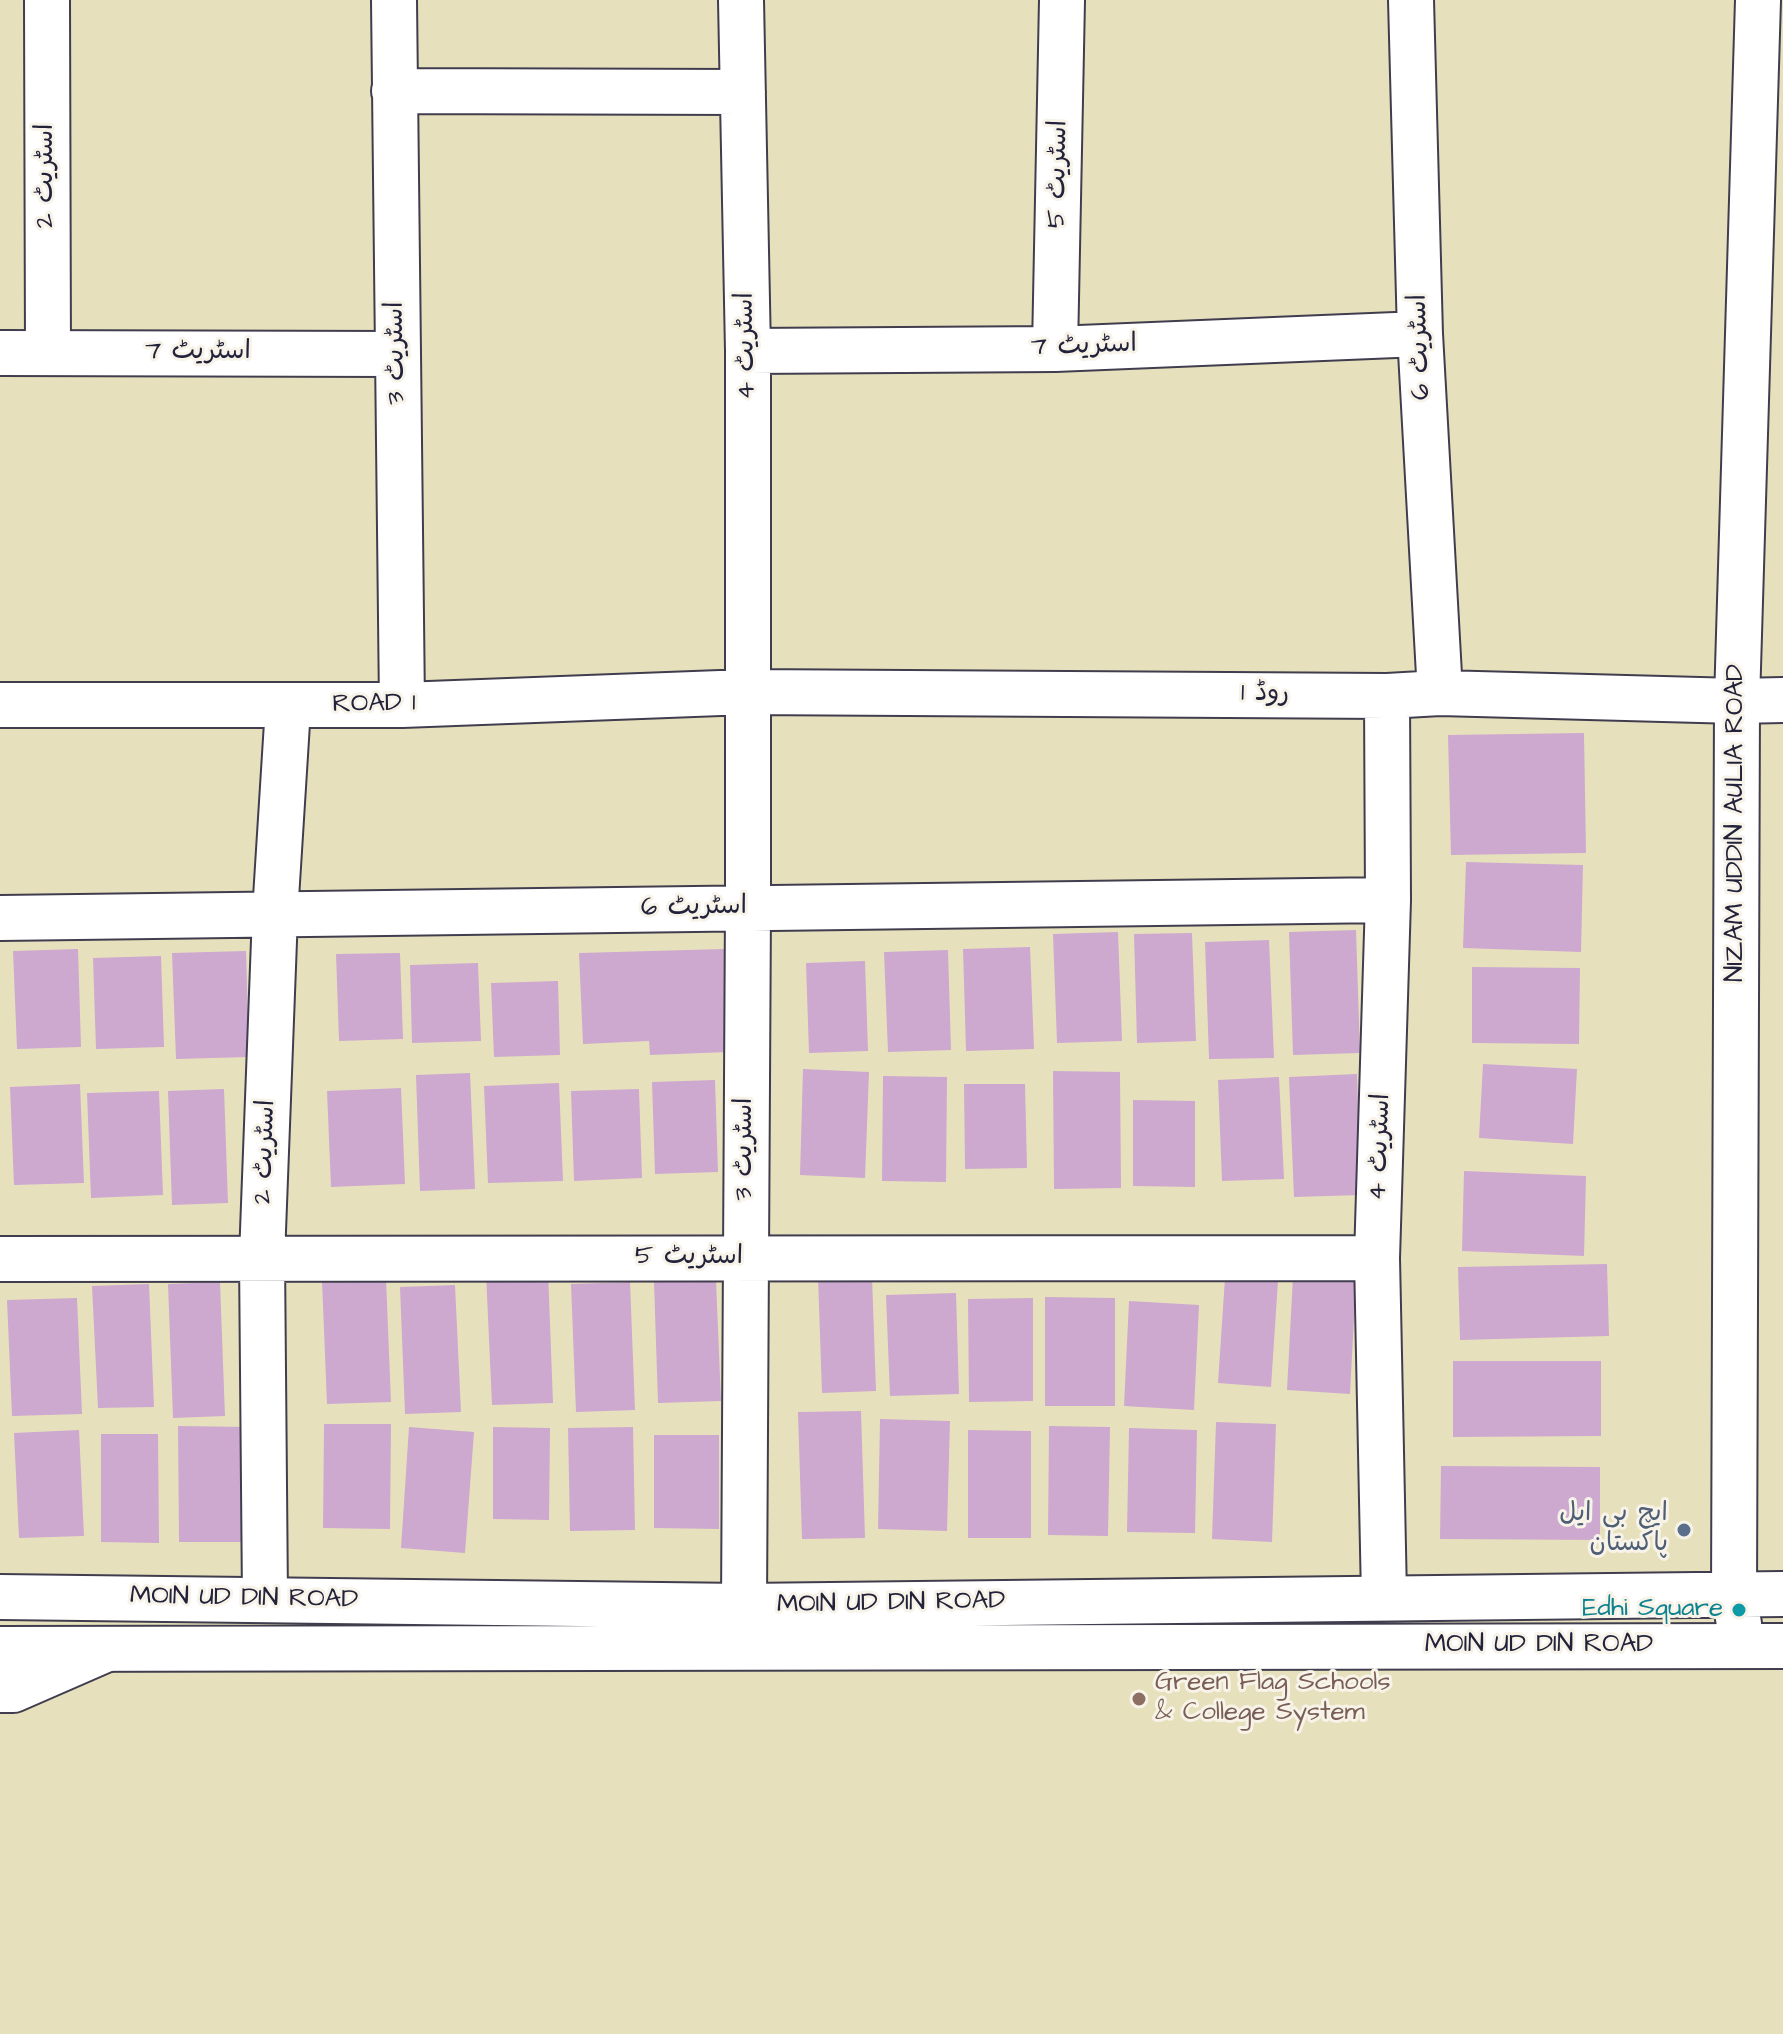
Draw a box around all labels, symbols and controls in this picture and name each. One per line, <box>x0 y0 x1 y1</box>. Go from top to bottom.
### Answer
street label: اسٹریٹ 5 <box>1042 120 1076 228</box>
street label: اسٹریٹ 2 <box>31 124 63 228</box>
street label: اسٹریٹ 4 <box>730 292 764 400</box>
street label: اسٹریٹ 6 <box>1404 293 1438 401</box>
street label: اسٹریٹ 3 <box>381 301 413 405</box>
street label: اسٹریٹ 7 <box>1031 330 1137 364</box>
street label: اسٹریٹ 7 <box>145 337 251 369</box>
street label: NIZAM UDDIN AULIA ROAD <box>1721 664 1753 982</box>
street label: روڈ 1 <box>1241 679 1289 711</box>
street label: ROAD 1 <box>332 689 416 721</box>
street label: اسٹریٹ 6 <box>641 891 747 925</box>
street label: اسٹریٹ 4 <box>1364 1093 1398 1201</box>
street label: اسٹریٹ 3 <box>730 1098 762 1200</box>
street label: اسٹریٹ 2 <box>249 1099 283 1205</box>
street label: اسٹریٹ 5 <box>635 1242 743 1274</box>
place label: ایچ بی ایل پاکستان <box>1559 1499 1668 1560</box>
marker: ایچ بی ایل پاکستان <box>1675 1521 1693 1539</box>
street label: MOIN UD DIN ROAD <box>130 1581 358 1617</box>
street label: MOIN UD DIN ROAD <box>777 1586 1005 1622</box>
place label: Edhi Square <box>1582 1594 1723 1626</box>
marker: Edhi Square <box>1730 1601 1748 1619</box>
street label: MOIN UD DIN ROAD <box>1425 1630 1653 1662</box>
place label: Green Flag Schools & College System <box>1155 1668 1390 1730</box>
marker: Green Flag Schools & College System <box>1130 1690 1148 1708</box>

